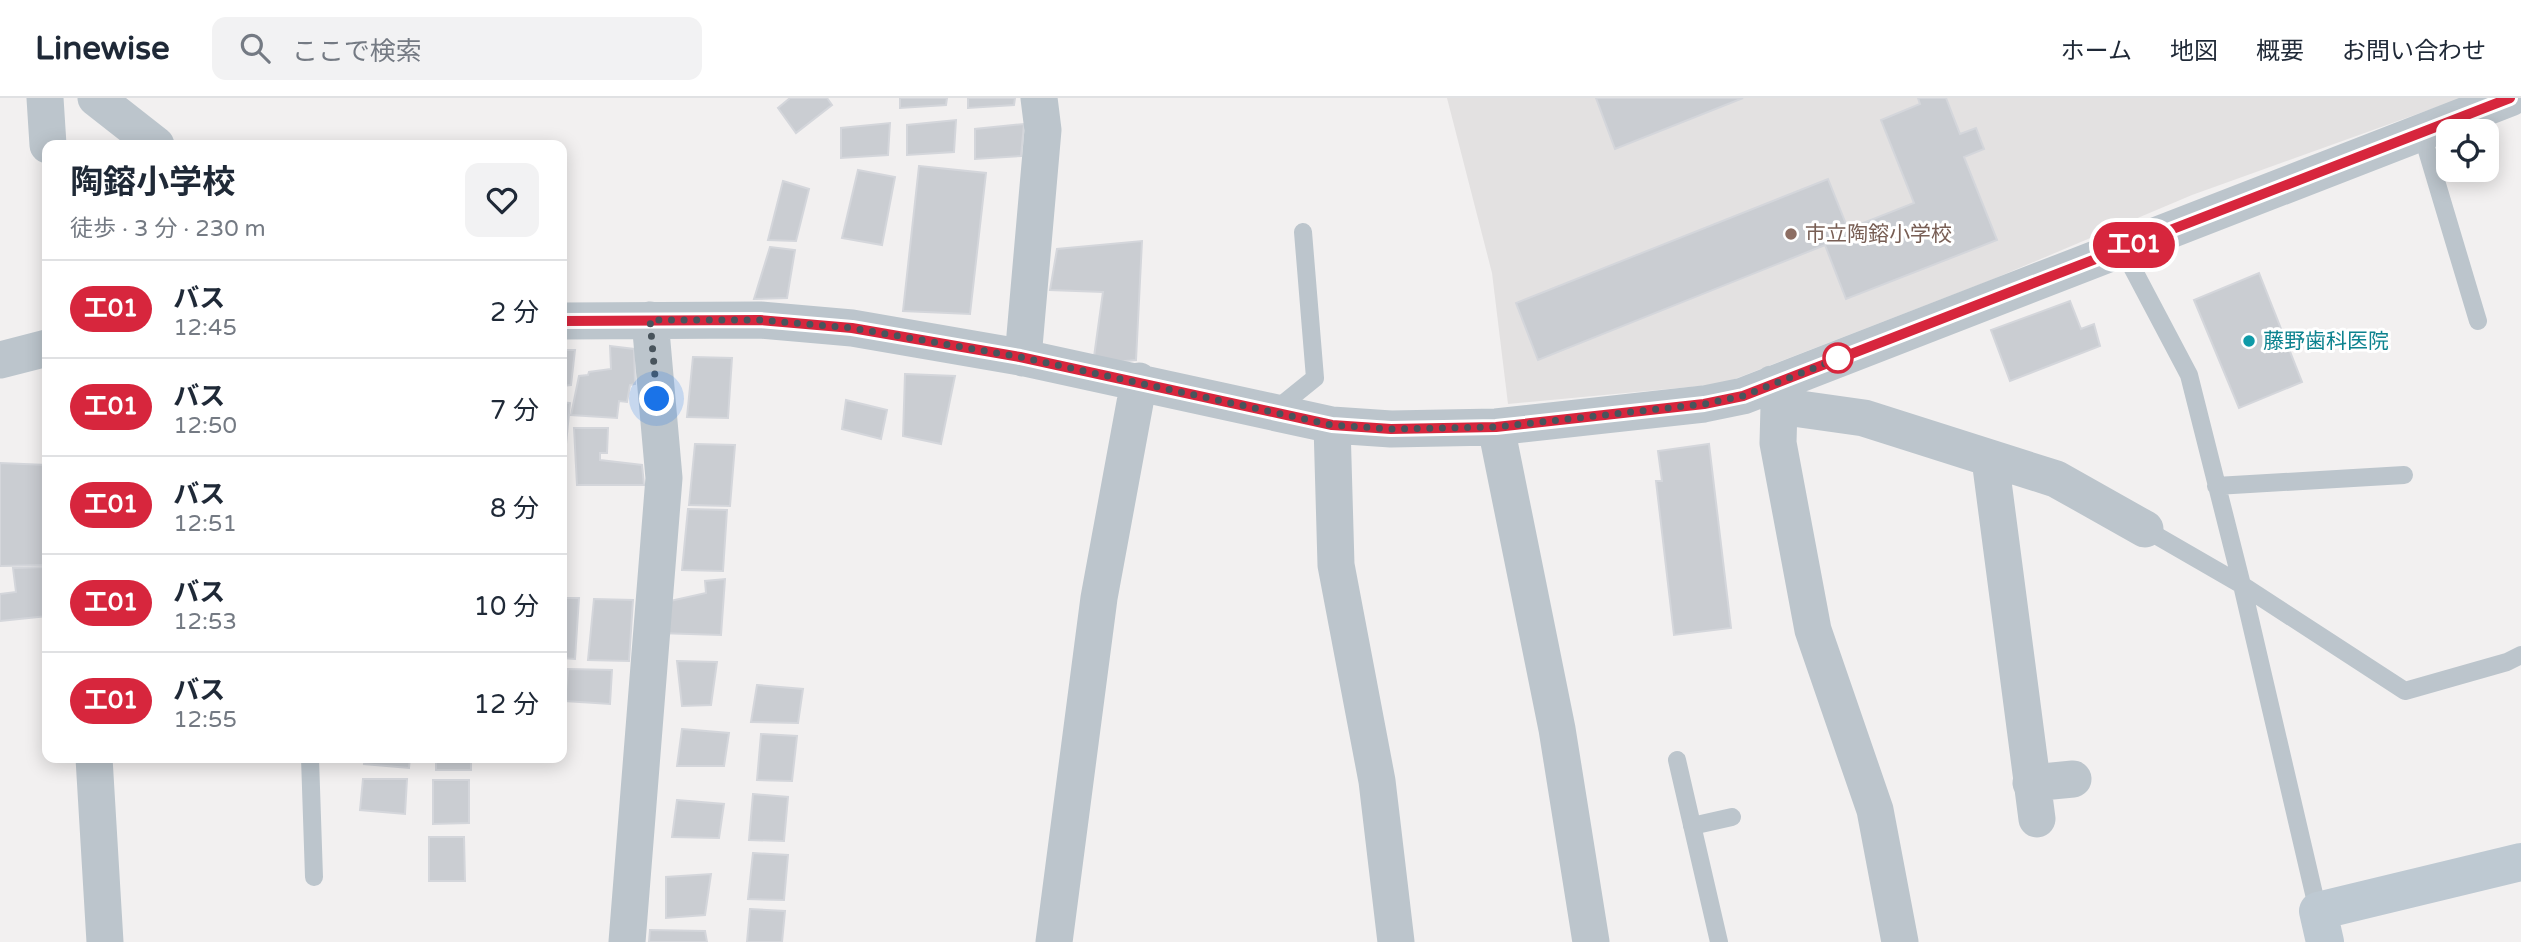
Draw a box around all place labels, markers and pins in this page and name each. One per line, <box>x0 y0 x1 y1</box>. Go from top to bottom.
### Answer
place label: 市立陶鎔小学校 <box>1805 222 1952 247</box>
marker: 市立陶鎔小学校 <box>1783 226 1799 242</box>
place label: 藤野歯科医院 <box>2263 329 2389 354</box>
marker: 藤野歯科医院 <box>2241 333 2257 349</box>
unlabelled marker <box>1823 343 1853 373</box>

